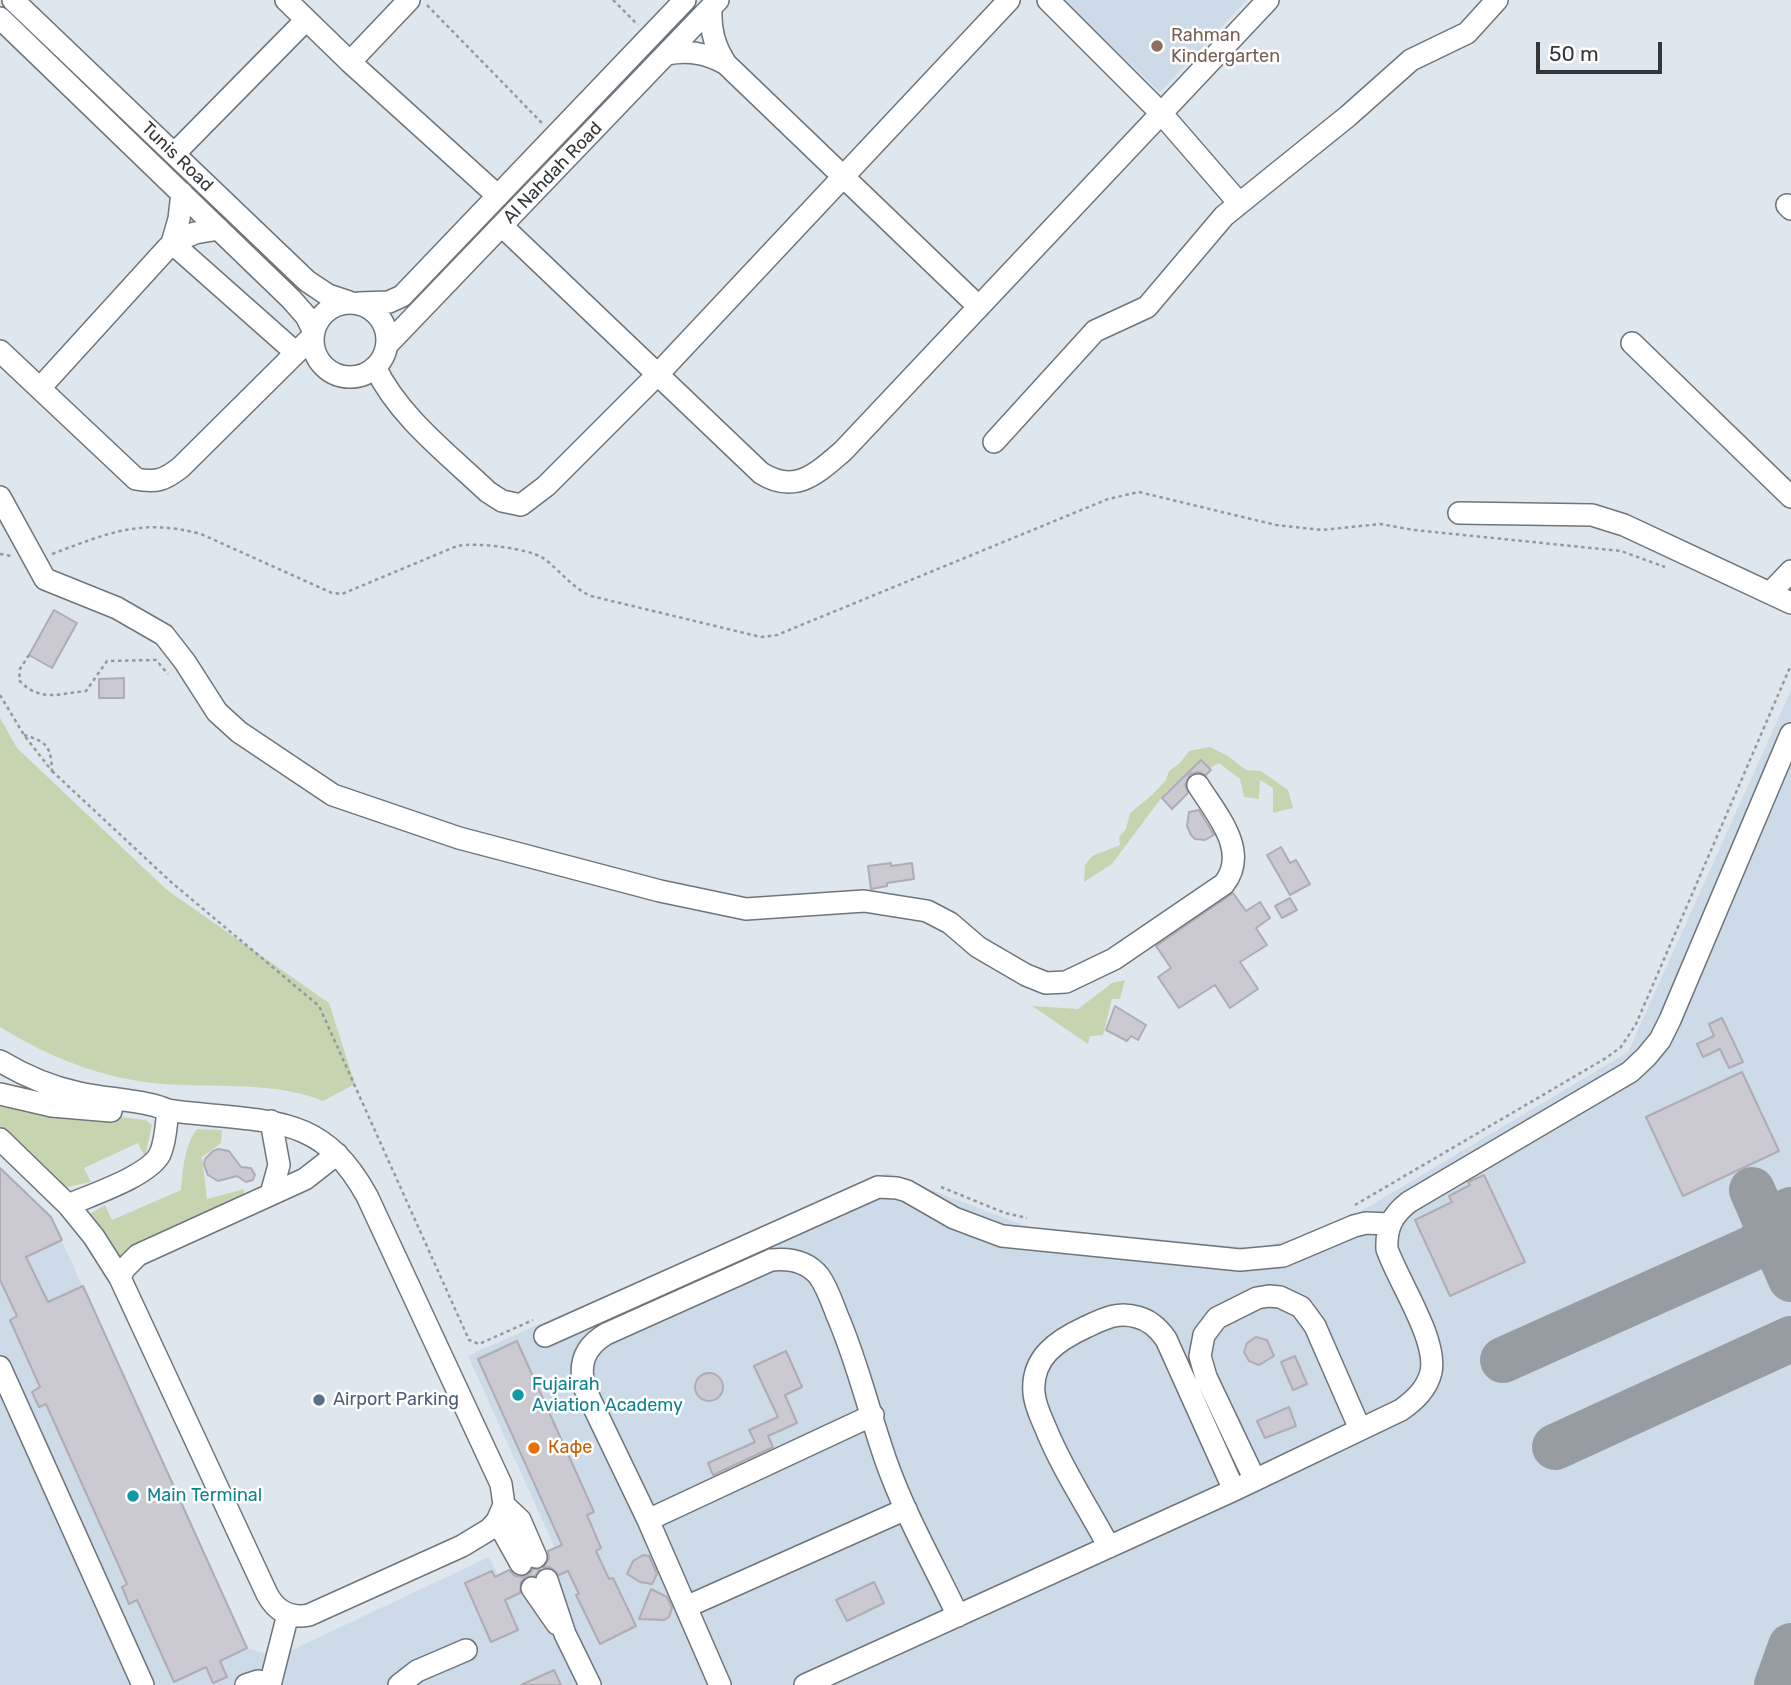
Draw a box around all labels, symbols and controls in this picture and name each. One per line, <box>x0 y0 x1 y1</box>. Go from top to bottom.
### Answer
place label: Rahman Kindergarten <box>1171 25 1280 68</box>
scale bar <box>1539 28 1665 72</box>
marker: Rahman Kindergarten <box>1149 38 1165 54</box>
text: 50 m <box>1549 41 1599 66</box>
street label: Tunis Road <box>137 118 217 196</box>
street label: Al Nahdah Road <box>499 118 607 228</box>
place label: Fujairah Aviation Academy <box>532 1374 683 1416</box>
marker: Fujairah Aviation Academy <box>510 1387 526 1403</box>
place label: Airport Parking <box>333 1389 459 1411</box>
marker: Airport Parking <box>311 1392 327 1408</box>
place label: Кафе <box>548 1437 592 1459</box>
marker: Кафе <box>526 1440 542 1456</box>
place label: Main Terminal <box>147 1485 262 1507</box>
marker: Main Terminal <box>125 1488 141 1504</box>

